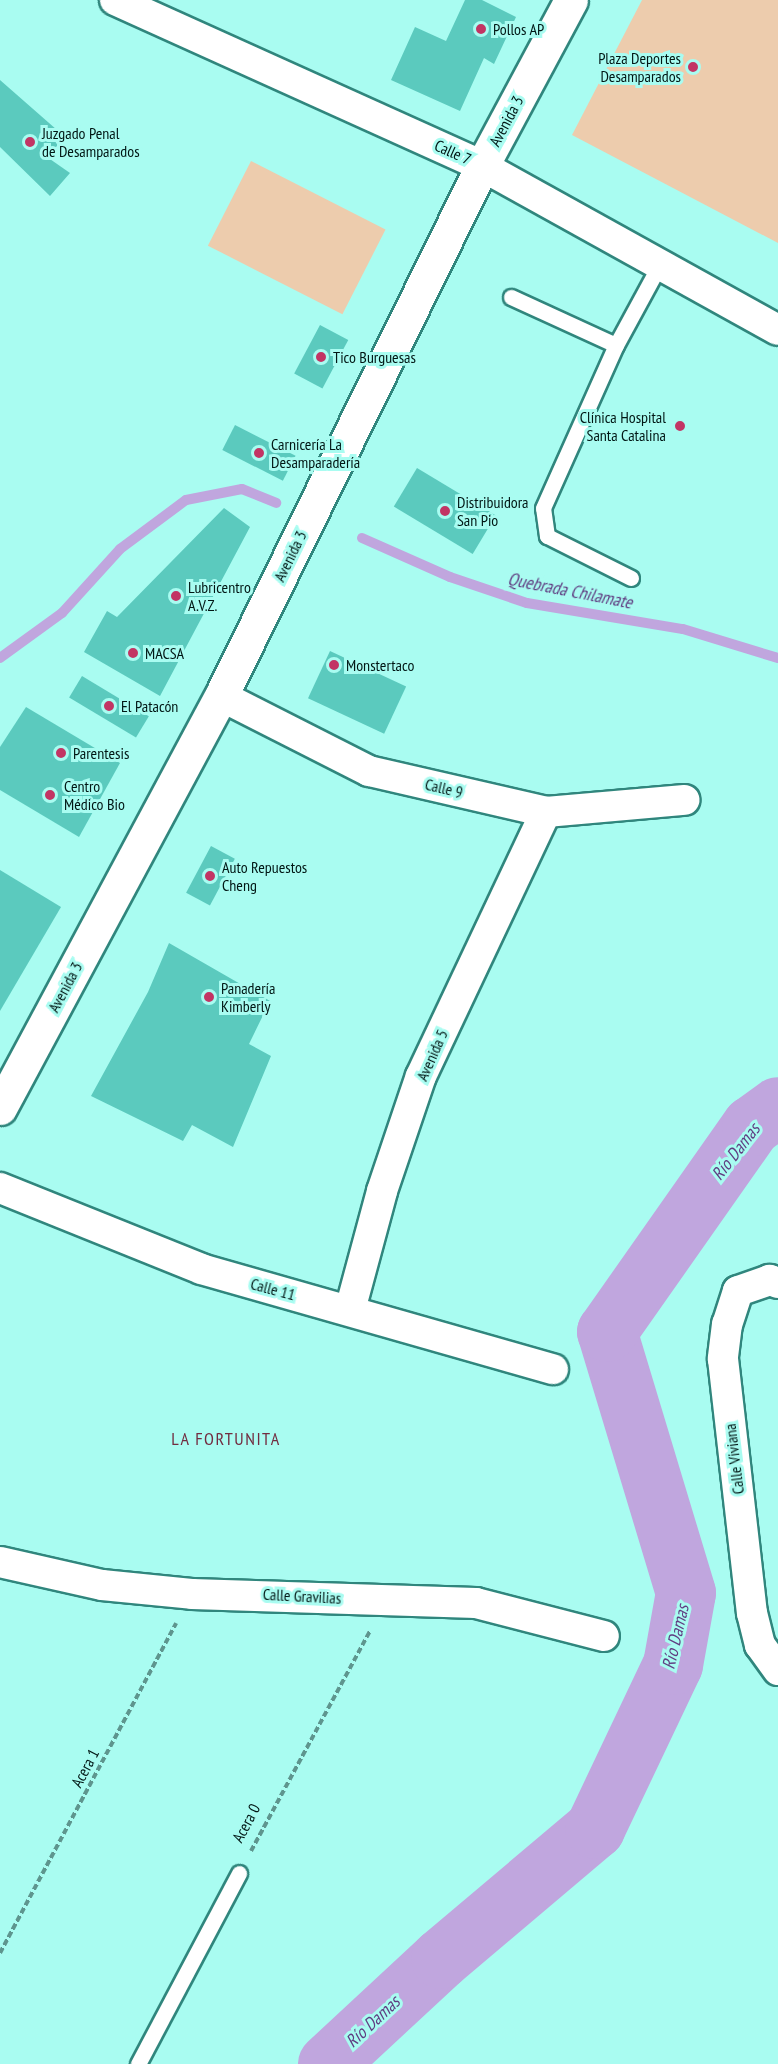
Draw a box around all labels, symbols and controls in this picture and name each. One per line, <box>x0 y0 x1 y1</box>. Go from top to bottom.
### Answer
place label: Pollos AP <box>493 19 545 39</box>
marker: Pollos AP <box>474 22 488 36</box>
place label: Plaza Deportes Desamparados <box>598 48 681 86</box>
marker: Plaza Deportes Desamparados <box>686 60 700 74</box>
street label: Avenida 3 <box>485 93 527 149</box>
place label: Juzgado Penal de Desamparados <box>42 123 140 161</box>
marker: Juzgado Penal de Desamparados <box>23 135 37 149</box>
street label: Calle 7 <box>432 135 474 169</box>
place label: Tico Burguesas <box>333 347 416 367</box>
marker: Tico Burguesas <box>314 350 328 364</box>
place label: Clínica Hospital Santa Catalina <box>580 407 666 445</box>
marker: Clínica Hospital Santa Catalina <box>671 417 689 435</box>
place label: Carnicería La Desamparadería <box>271 434 360 472</box>
marker: Carnicería La Desamparadería <box>252 446 266 460</box>
place label: Distribuidora San Pio <box>457 492 529 530</box>
marker: Distribuidora San Pio <box>438 504 452 518</box>
street label: Avenida 3 <box>269 527 311 585</box>
water label: Quebrada Chilamate <box>506 568 634 614</box>
place label: Lubricentro A.V.Z. <box>188 577 251 615</box>
marker: Lubricentro A.V.Z. <box>169 589 183 603</box>
place label: MACSA <box>145 643 184 663</box>
marker: MACSA <box>126 646 140 660</box>
place label: Monstertaco <box>346 655 414 675</box>
marker: Monstertaco <box>327 658 341 672</box>
place label: El Patacón <box>121 696 178 716</box>
marker: El Patacón <box>102 699 116 713</box>
place label: Parentesis <box>73 743 129 763</box>
marker: Parentesis <box>54 746 68 760</box>
street label: Calle 9 <box>423 774 465 802</box>
place label: Centro Médico Bio <box>64 776 125 814</box>
marker: Centro Médico Bio <box>41 786 59 804</box>
place label: Auto Repuestos Cheng <box>222 857 307 895</box>
marker: Auto Repuestos Cheng <box>203 869 217 883</box>
street label: Avenida 3 <box>44 959 86 1015</box>
place label: Panadería Kimberly <box>221 978 275 1016</box>
marker: Panadería Kimberly <box>202 990 216 1004</box>
street label: Avenida 5 <box>412 1026 452 1084</box>
water label: Río Damas <box>707 1119 765 1185</box>
street label: Calle 11 <box>249 1274 297 1304</box>
street label: Calle Viviana <box>720 1422 748 1496</box>
district label: LA FORTUNITA <box>171 1428 281 1450</box>
street label: Calle Gravilias <box>262 1584 342 1608</box>
water label: Río Damas <box>658 1603 694 1671</box>
street label: Acera 1 <box>67 1745 103 1791</box>
street label: Acera 0 <box>228 1800 264 1846</box>
water label: Río Damas <box>342 1992 404 2052</box>

